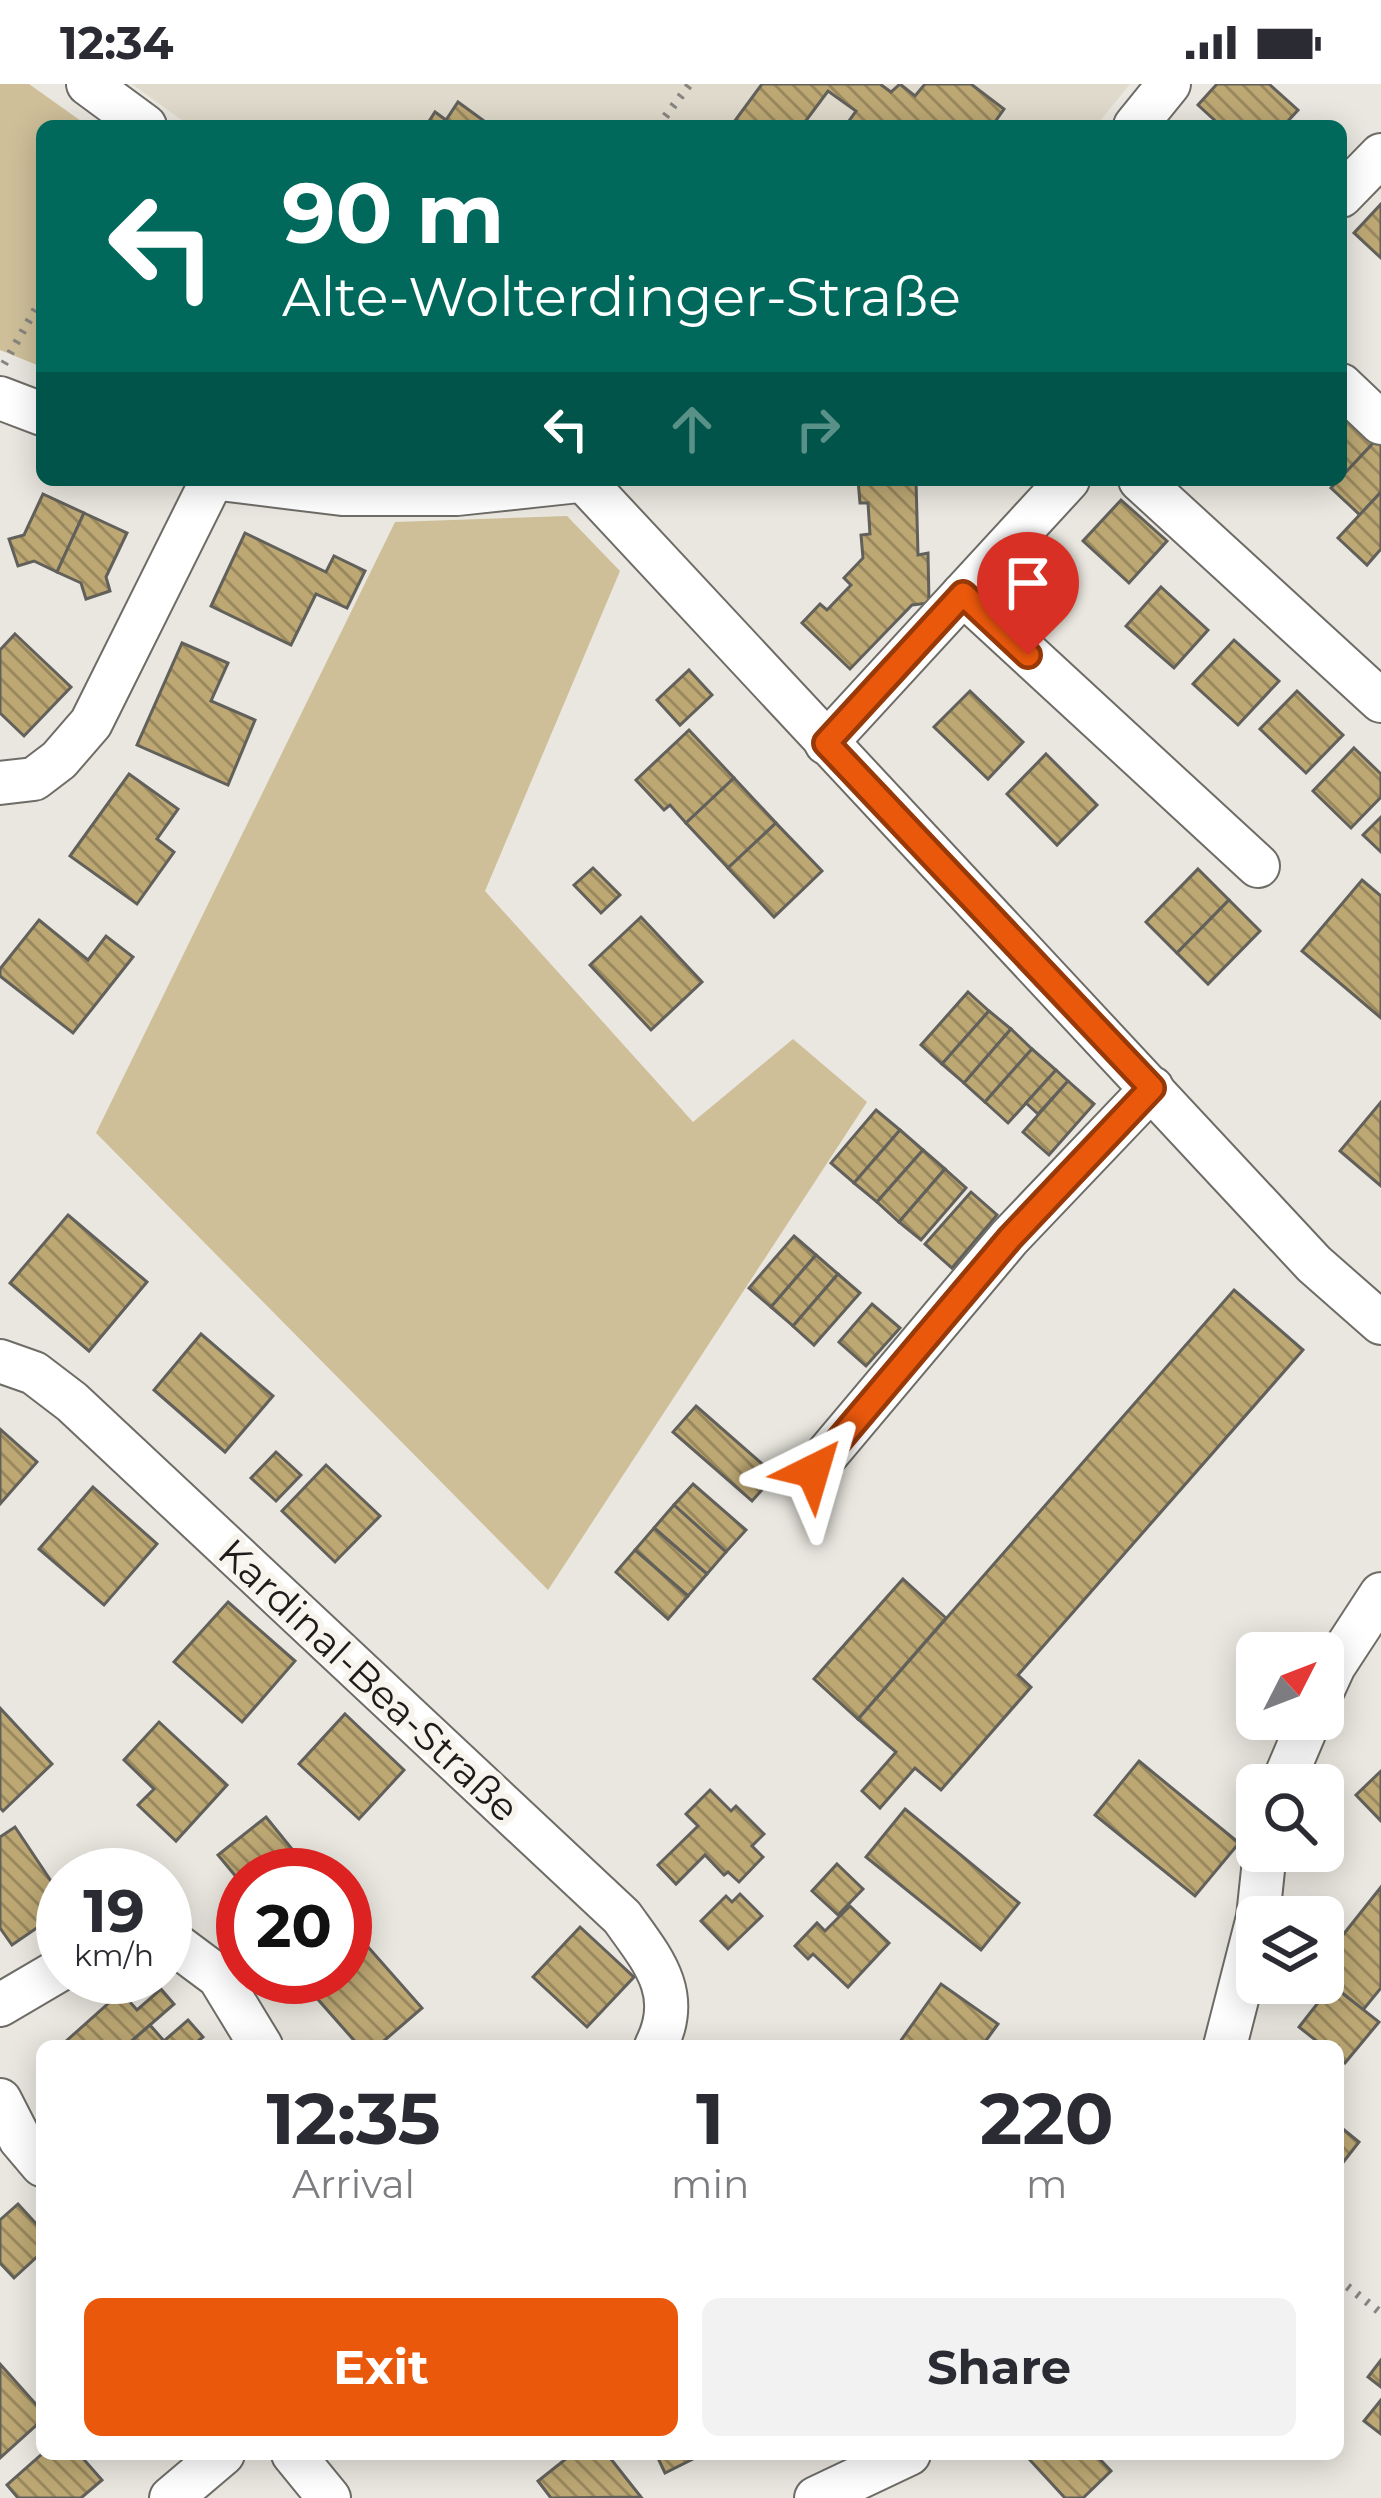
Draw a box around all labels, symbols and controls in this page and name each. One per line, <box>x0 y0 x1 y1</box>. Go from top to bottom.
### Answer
text: 12:34 <box>60 15 174 70</box>
text: 90 m <box>282 162 504 264</box>
icon: left <box>84 168 240 324</box>
text: Alte-Wolterdinger-Straße <box>282 264 961 330</box>
icon: left <box>533 396 599 462</box>
icon: ahead <box>659 396 725 462</box>
icon: right <box>785 396 851 462</box>
pin <box>977 532 1079 655</box>
icon: arrive <box>995 550 1061 616</box>
position arrow <box>750 1408 876 1534</box>
street label: Kardinal-Bea-Straße <box>209 1528 529 1832</box>
north arrow <box>1236 1632 1344 1740</box>
map controls <box>1236 1632 1344 2004</box>
button: search <box>1236 1764 1344 1872</box>
speed limit sign: 20 <box>216 1848 372 2004</box>
text: 19 <box>83 1874 145 1947</box>
button: layers <box>1236 1896 1344 2004</box>
text: km/h <box>74 1937 154 1974</box>
text: 12:35 <box>266 2074 441 2162</box>
text: 1 <box>696 2074 724 2162</box>
text: 220 <box>980 2074 1114 2162</box>
text: Arrival <box>292 2160 415 2208</box>
text: min <box>671 2160 749 2208</box>
text: m <box>1026 2160 1067 2208</box>
button: Exit <box>84 2298 678 2436</box>
button: Share <box>702 2298 1296 2436</box>

